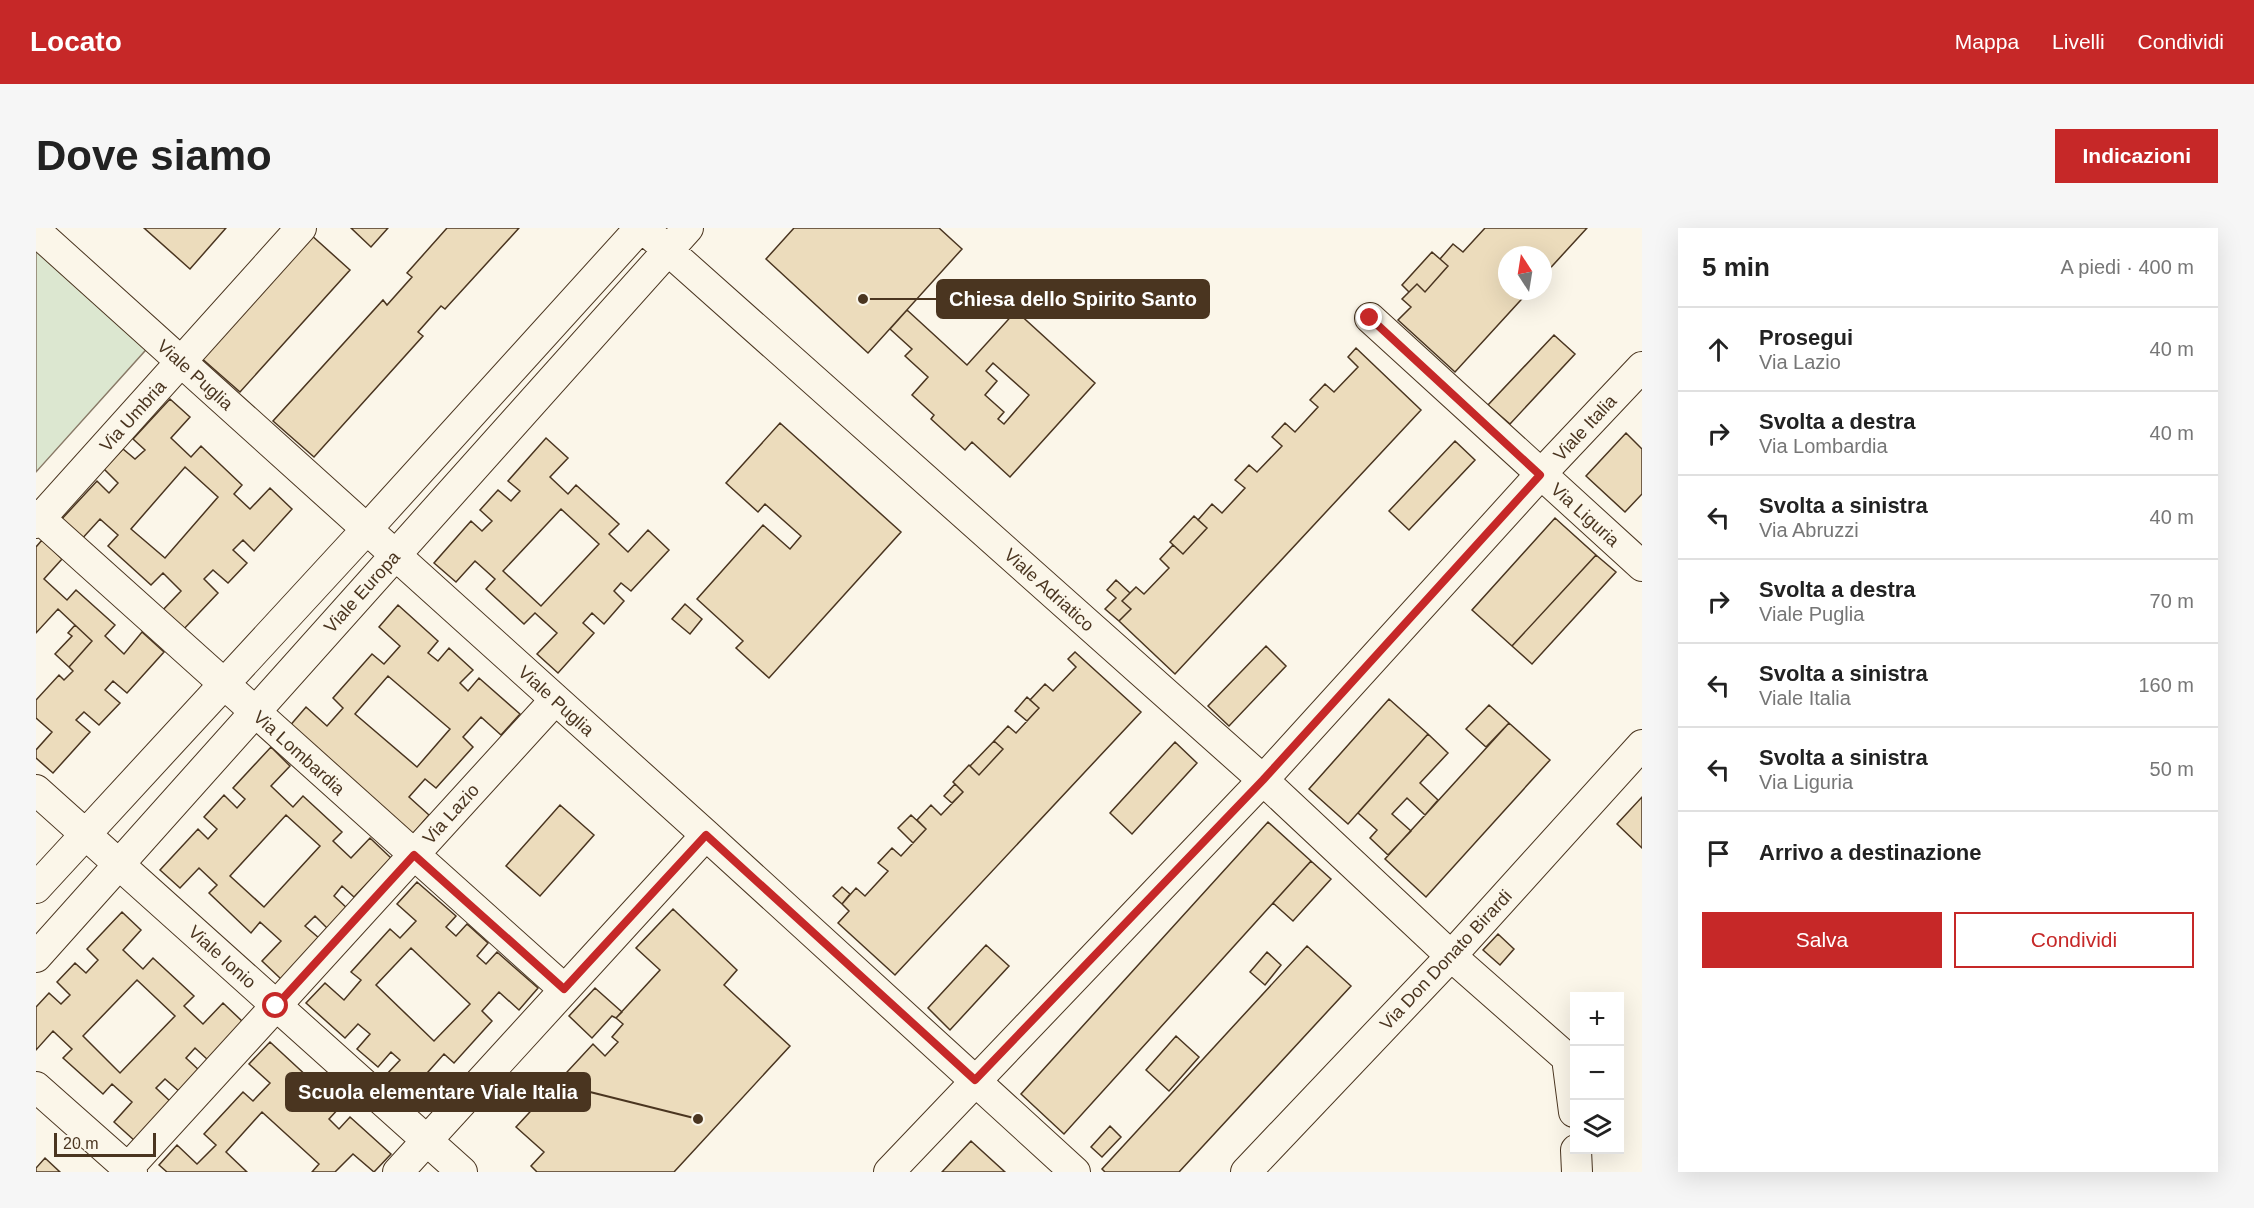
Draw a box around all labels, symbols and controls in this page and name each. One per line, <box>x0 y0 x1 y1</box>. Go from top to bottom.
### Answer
text: Locato <box>30 26 122 57</box>
text: Mappa <box>1955 30 2019 53</box>
text: Livelli <box>2052 30 2105 53</box>
text: Condividi <box>2138 30 2224 53</box>
button: Indicazioni <box>2055 129 2218 183</box>
text: Dove siamo <box>36 132 272 179</box>
north arrow <box>1498 246 1552 300</box>
text: 5 min <box>1702 252 1770 282</box>
text: A piedi · 400 m <box>2061 256 2194 278</box>
callout: Chiesa dello Spirito Santo <box>937 280 1209 318</box>
text: Chiesa dello Spirito Santo <box>949 288 1197 310</box>
route end <box>1356 304 1382 330</box>
text: Prosegui <box>1759 325 1853 350</box>
icon: ahead <box>1702 333 1735 366</box>
street label: Viale Puglia <box>153 336 238 415</box>
text: 40 m <box>2150 338 2194 360</box>
text: Via Lazio <box>1759 351 1841 373</box>
street label: Via Umbria <box>96 376 171 456</box>
street label: Viale Italia <box>1549 390 1621 465</box>
text: Svolta a destra <box>1759 409 1916 434</box>
icon: right <box>1702 417 1735 450</box>
text: 40 m <box>2150 422 2194 444</box>
text: Via Lombardia <box>1759 435 1888 457</box>
street label: Via Liguria <box>1547 479 1624 551</box>
text: Svolta a sinistra <box>1759 493 1928 518</box>
icon: left <box>1702 501 1735 534</box>
text: 40 m <box>2150 506 2194 528</box>
text: Via Abruzzi <box>1759 519 1859 541</box>
street label: Viale Adriatico <box>1000 545 1098 635</box>
street label: Viale Europa <box>320 546 404 637</box>
text: Svolta a destra <box>1759 577 1916 602</box>
icon: right <box>1702 585 1735 618</box>
text: 70 m <box>2150 590 2194 612</box>
text: Viale Puglia <box>1759 603 1864 625</box>
text: Svolta a sinistra <box>1759 661 1928 686</box>
street label: Viale Puglia <box>514 662 599 741</box>
icon: left <box>1702 669 1735 702</box>
text: 160 m <box>2138 674 2194 696</box>
text: Viale Italia <box>1759 687 1851 709</box>
street label: Via Lombardia <box>249 707 349 800</box>
text: Svolta a sinistra <box>1759 745 1928 770</box>
icon: left <box>1702 753 1735 786</box>
text: 50 m <box>2150 758 2194 780</box>
text: Via Liguria <box>1759 771 1853 793</box>
street label: Via Lazio <box>419 780 483 848</box>
icon: arrive <box>1702 837 1735 870</box>
text: Arrivo a destinazione <box>1759 840 1982 865</box>
street label: Via Don Donato Birardi <box>1376 886 1516 1034</box>
button: Salva <box>1702 912 1942 968</box>
button: Condividi <box>1954 912 2194 968</box>
street label: Viale Ionio <box>184 922 260 992</box>
route start <box>262 992 288 1018</box>
map controls <box>1570 992 1624 1154</box>
button: + <box>1570 992 1624 1046</box>
button: − <box>1570 1046 1624 1100</box>
callout: Scuola elementare Viale Italia <box>286 1073 590 1111</box>
text: Scuola elementare Viale Italia <box>298 1081 579 1103</box>
button: layers <box>1570 1100 1624 1154</box>
scale bar <box>54 1130 156 1158</box>
text: 20 m <box>63 1135 99 1152</box>

